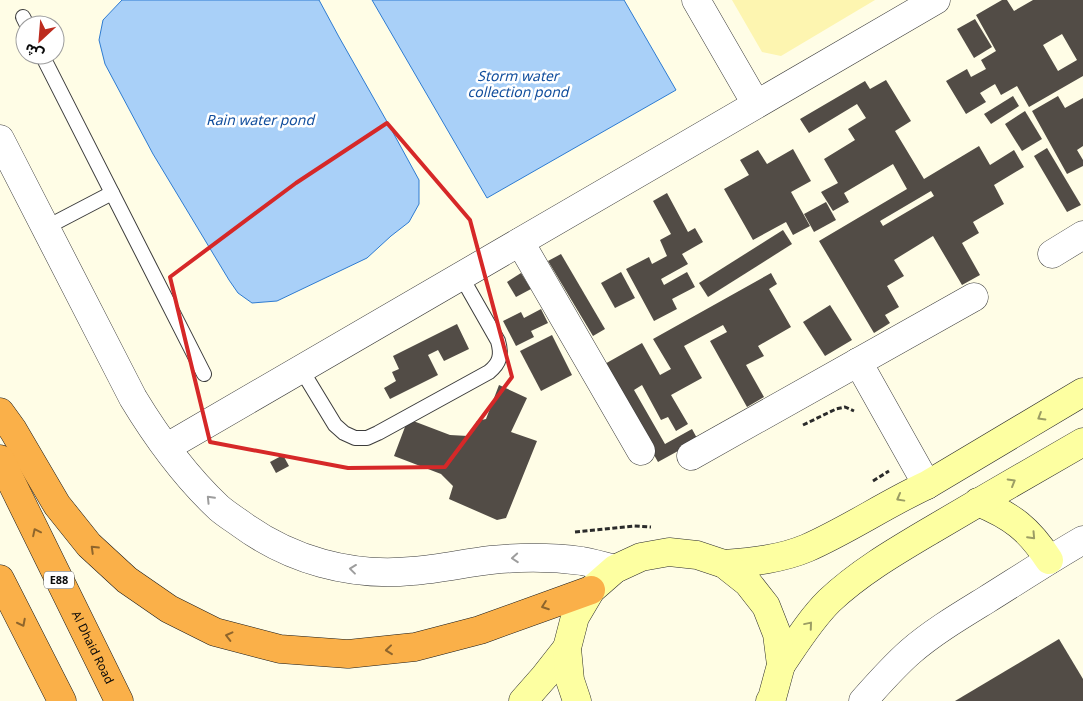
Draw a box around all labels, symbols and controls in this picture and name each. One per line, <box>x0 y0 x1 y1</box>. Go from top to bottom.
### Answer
north arrow <box>15 15 65 65</box>
text: ش <box>20 34 49 68</box>
water label: Storm water collection pond <box>468 62 571 107</box>
water label: Rain water pond <box>206 106 316 135</box>
one-way arrow <box>1038 411 1047 421</box>
one-way arrow <box>1007 479 1016 489</box>
one-way arrow <box>897 492 906 502</box>
one-way arrow <box>207 496 216 505</box>
one-way arrow <box>32 528 42 537</box>
one-way arrow <box>1026 531 1035 540</box>
one-way arrow <box>91 546 100 555</box>
one-way arrow <box>511 553 519 564</box>
one-way arrow <box>349 565 358 575</box>
road number: E88 <box>44 572 74 588</box>
one-way arrow <box>542 600 550 610</box>
street label: Al Dhaid Road <box>64 606 121 689</box>
one-way arrow <box>16 617 26 626</box>
one-way arrow <box>803 622 812 631</box>
one-way arrow <box>225 631 233 642</box>
one-way arrow <box>385 644 393 655</box>

